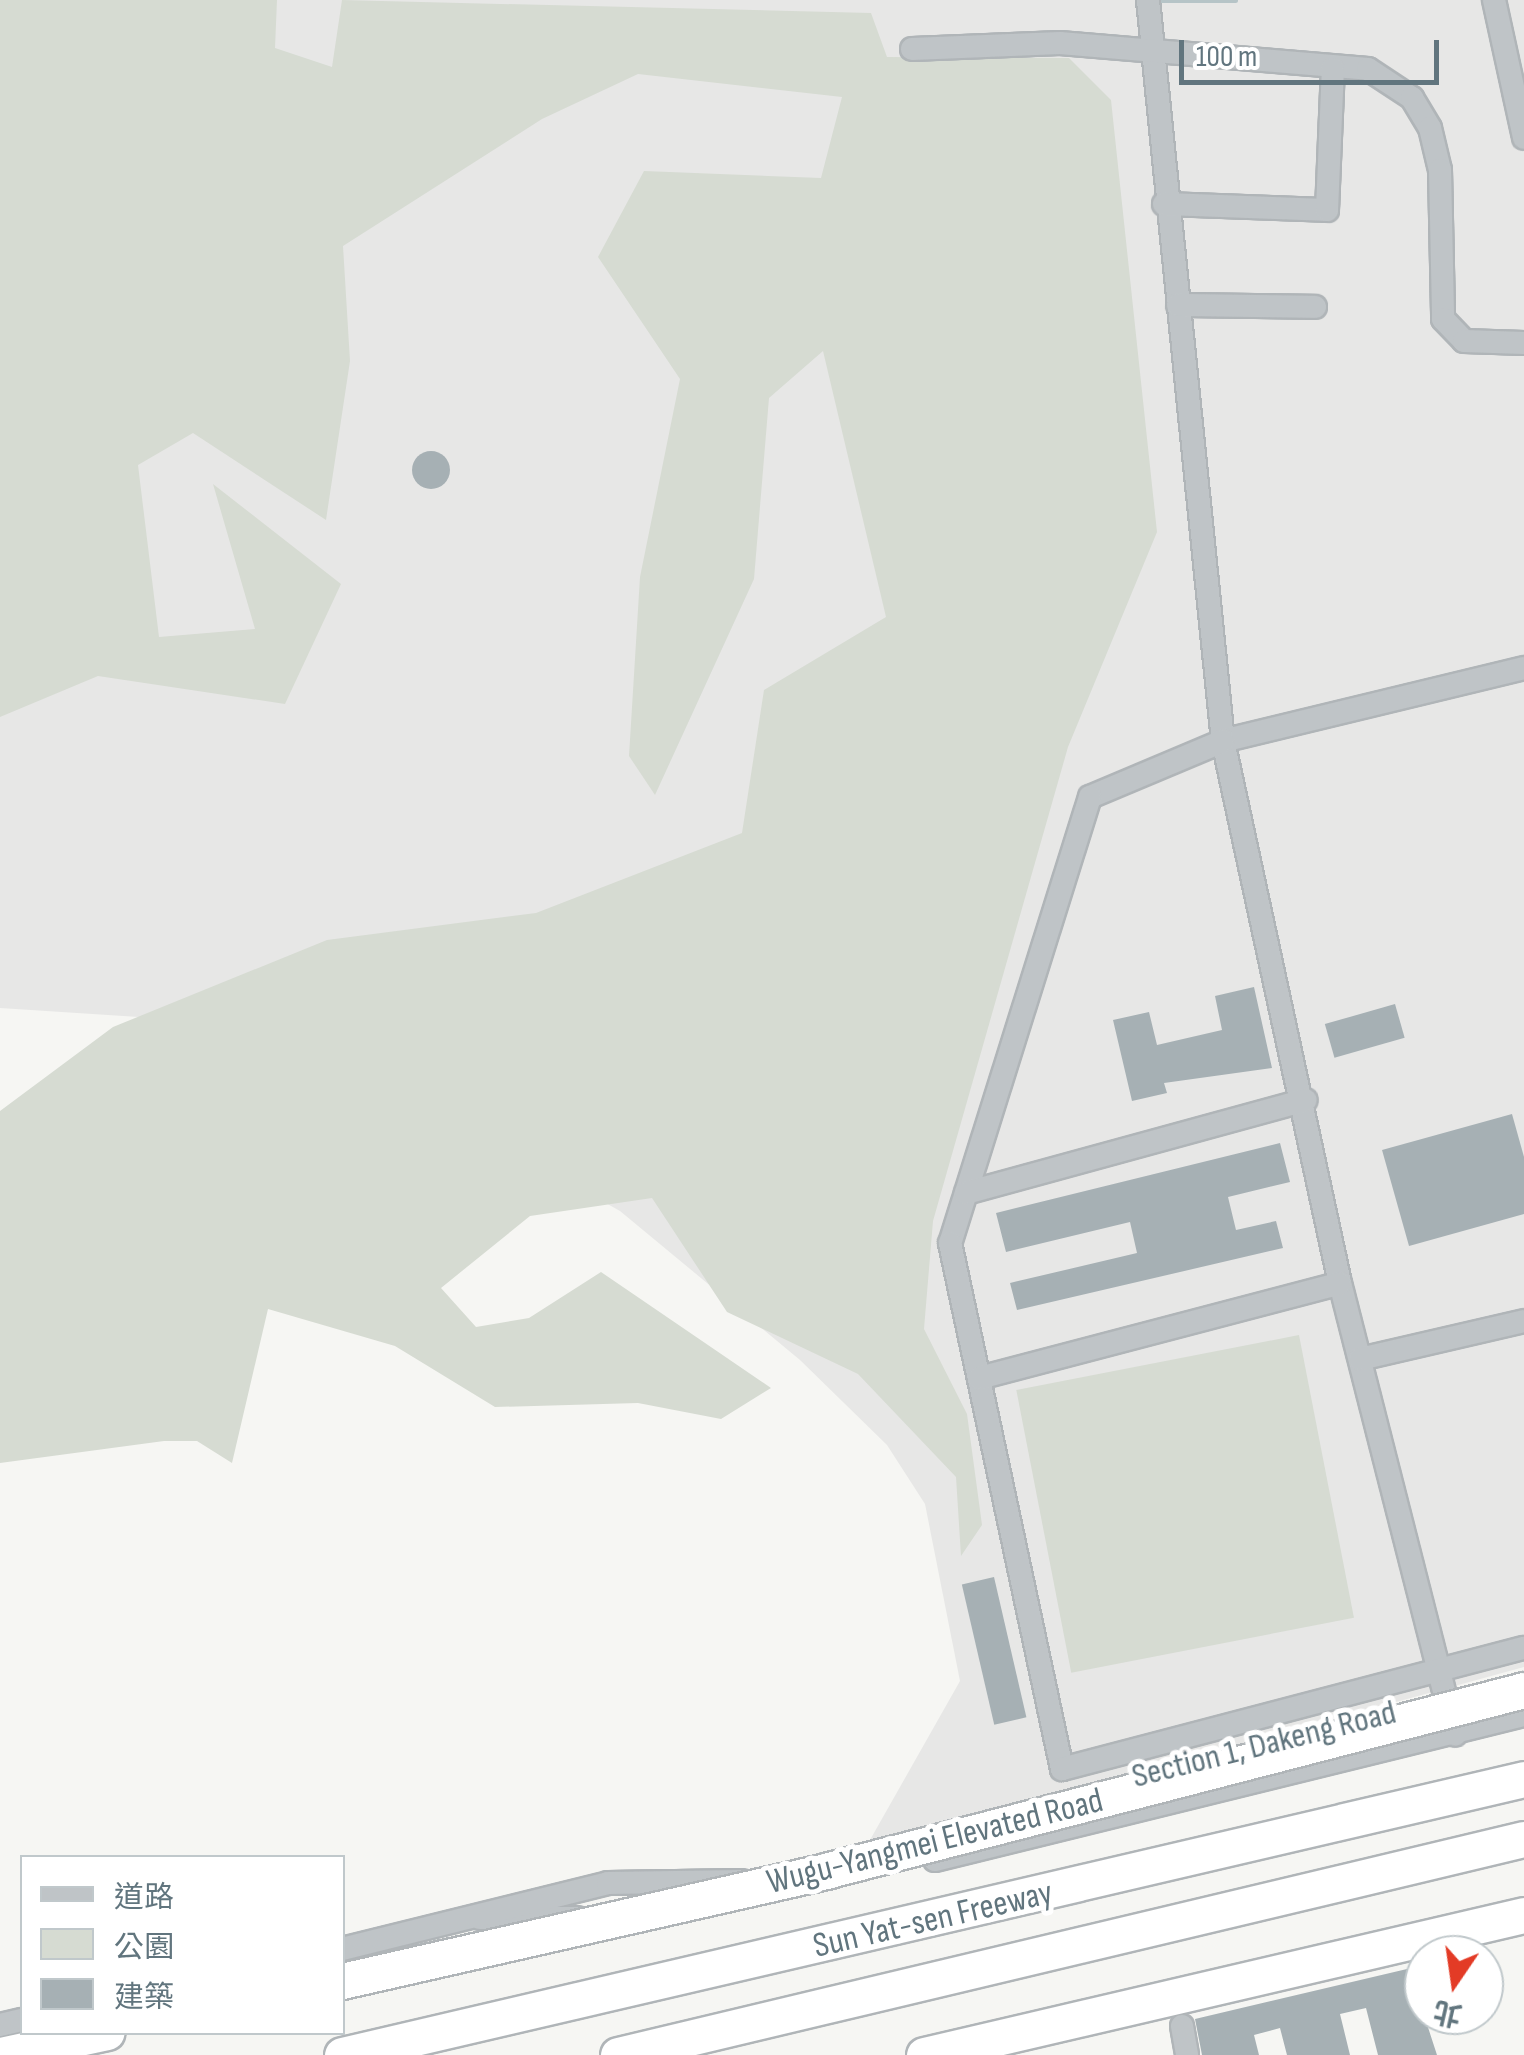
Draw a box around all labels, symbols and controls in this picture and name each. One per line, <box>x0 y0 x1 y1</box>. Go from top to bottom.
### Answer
scale bar <box>1184 20 1444 82</box>
text: 100 m <box>1196 39 1257 75</box>
street label: Section 1, Dakeng Road <box>1128 1692 1400 1798</box>
street label: Wugu-Yangmei Elevated Road <box>763 1780 1107 1904</box>
legend <box>20 1855 345 2035</box>
street label: Sun Yat-sen Freeway <box>809 1872 1057 1968</box>
text: 道路 <box>114 1880 174 1916</box>
text: 公園 <box>114 1930 174 1966</box>
north arrow <box>1404 1935 1504 2035</box>
text: 建築 <box>114 1980 174 2016</box>
text: 北 <box>1430 1994 1465 2032</box>

